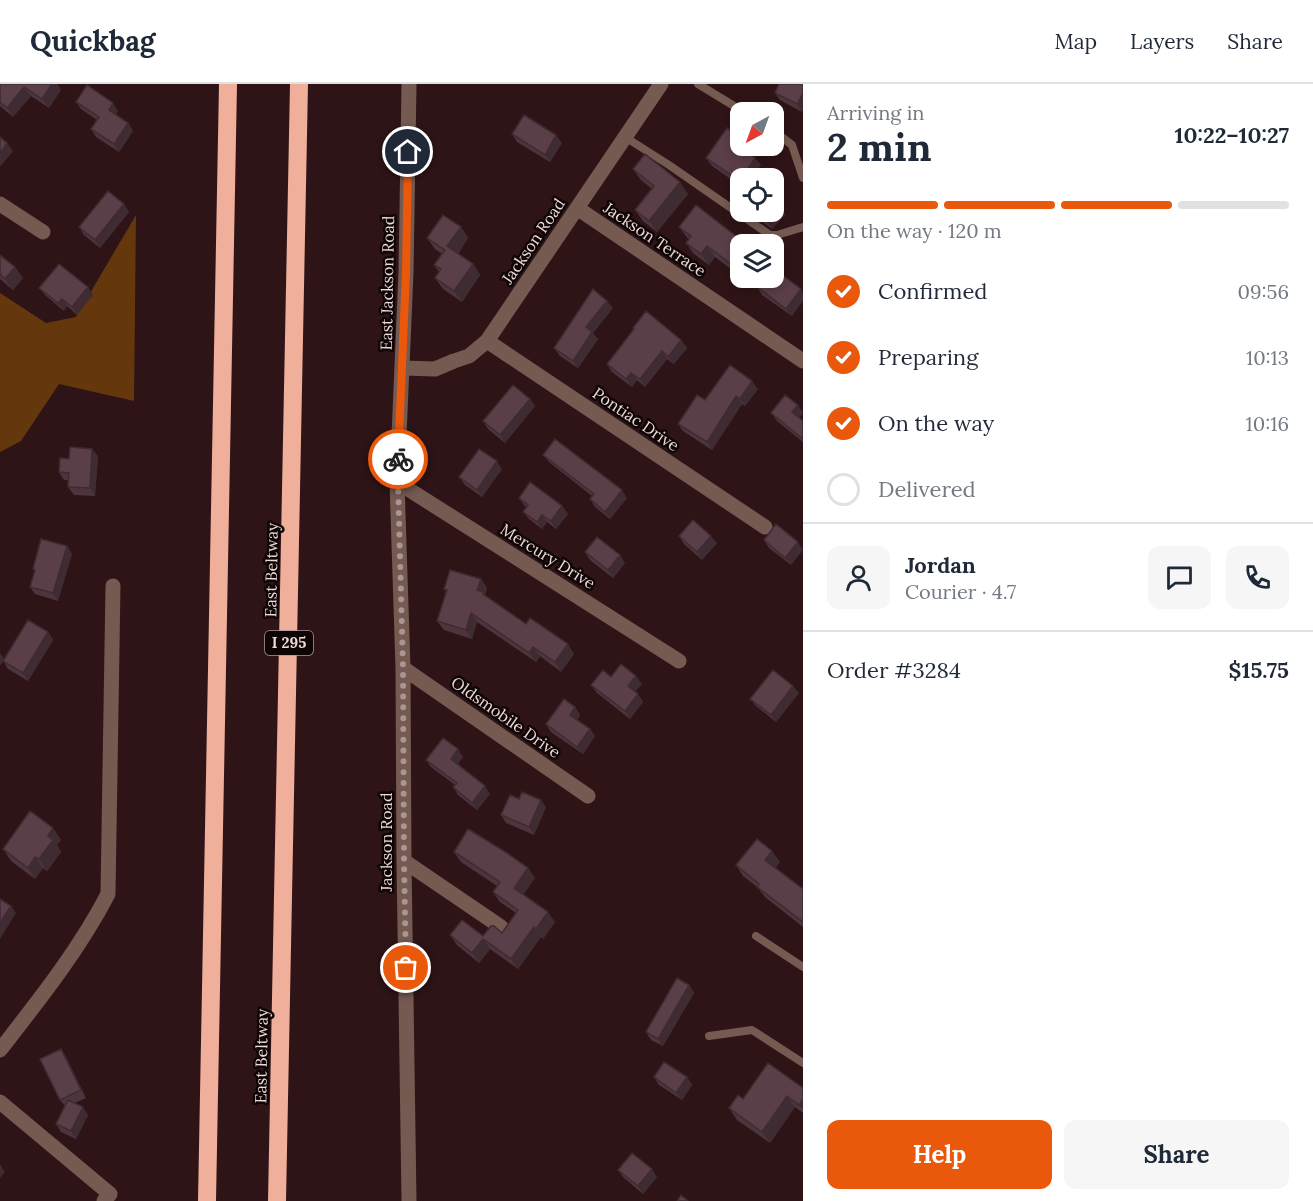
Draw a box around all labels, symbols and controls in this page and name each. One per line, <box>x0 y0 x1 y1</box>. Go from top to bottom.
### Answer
text: Quickbag <box>30 23 155 59</box>
text: Map <box>1054 28 1097 55</box>
text: Layers <box>1130 28 1194 55</box>
text: Share <box>1227 28 1283 55</box>
text: Arriving in <box>827 100 924 125</box>
north arrow <box>730 102 784 156</box>
map controls <box>730 102 784 288</box>
text: 10:22–10:27 <box>1175 121 1289 149</box>
text: 2 min <box>827 122 932 172</box>
pin <box>382 126 433 177</box>
icon: home <box>391 135 424 168</box>
button: locate <box>730 168 784 222</box>
street label: Jackson Road <box>496 194 569 288</box>
street label: Jackson Terrace <box>599 197 710 281</box>
street label: East Jackson Road <box>376 215 398 351</box>
text: On the way · 120 m <box>827 218 1002 243</box>
button: layers <box>730 234 784 288</box>
icon: check <box>827 275 860 308</box>
text: Confirmed <box>878 277 987 305</box>
text: 09:56 <box>1238 279 1289 304</box>
icon: check <box>827 341 860 374</box>
text: Preparing <box>878 343 978 371</box>
text: 10:13 <box>1246 345 1289 370</box>
street label: Pontiac Drive <box>589 383 683 455</box>
icon: check <box>827 407 860 440</box>
text: On the way <box>878 409 994 437</box>
text: 10:16 <box>1245 411 1289 436</box>
courier <box>368 429 428 489</box>
icon: bike <box>382 443 415 476</box>
text: Delivered <box>878 475 976 503</box>
street label: Mercury Drive <box>497 519 599 593</box>
street label: East Beltway <box>260 522 282 617</box>
button: person <box>827 546 890 609</box>
button: chat <box>1148 546 1211 609</box>
button: phone <box>1226 546 1289 609</box>
text: Jordan <box>905 551 976 579</box>
text: Courier · 4.7 <box>905 579 1016 604</box>
road number: I 295 <box>265 631 313 655</box>
text: Order #3284 <box>827 656 961 684</box>
text: $15.75 <box>1229 656 1289 684</box>
street label: Oldsmobile Drive <box>448 672 565 762</box>
street label: Jackson Road <box>376 792 396 892</box>
pin <box>380 942 431 993</box>
icon: bag <box>389 951 422 984</box>
street label: East Beltway <box>250 1008 272 1103</box>
button: Help <box>827 1120 1052 1189</box>
button: Share <box>1064 1120 1289 1189</box>

